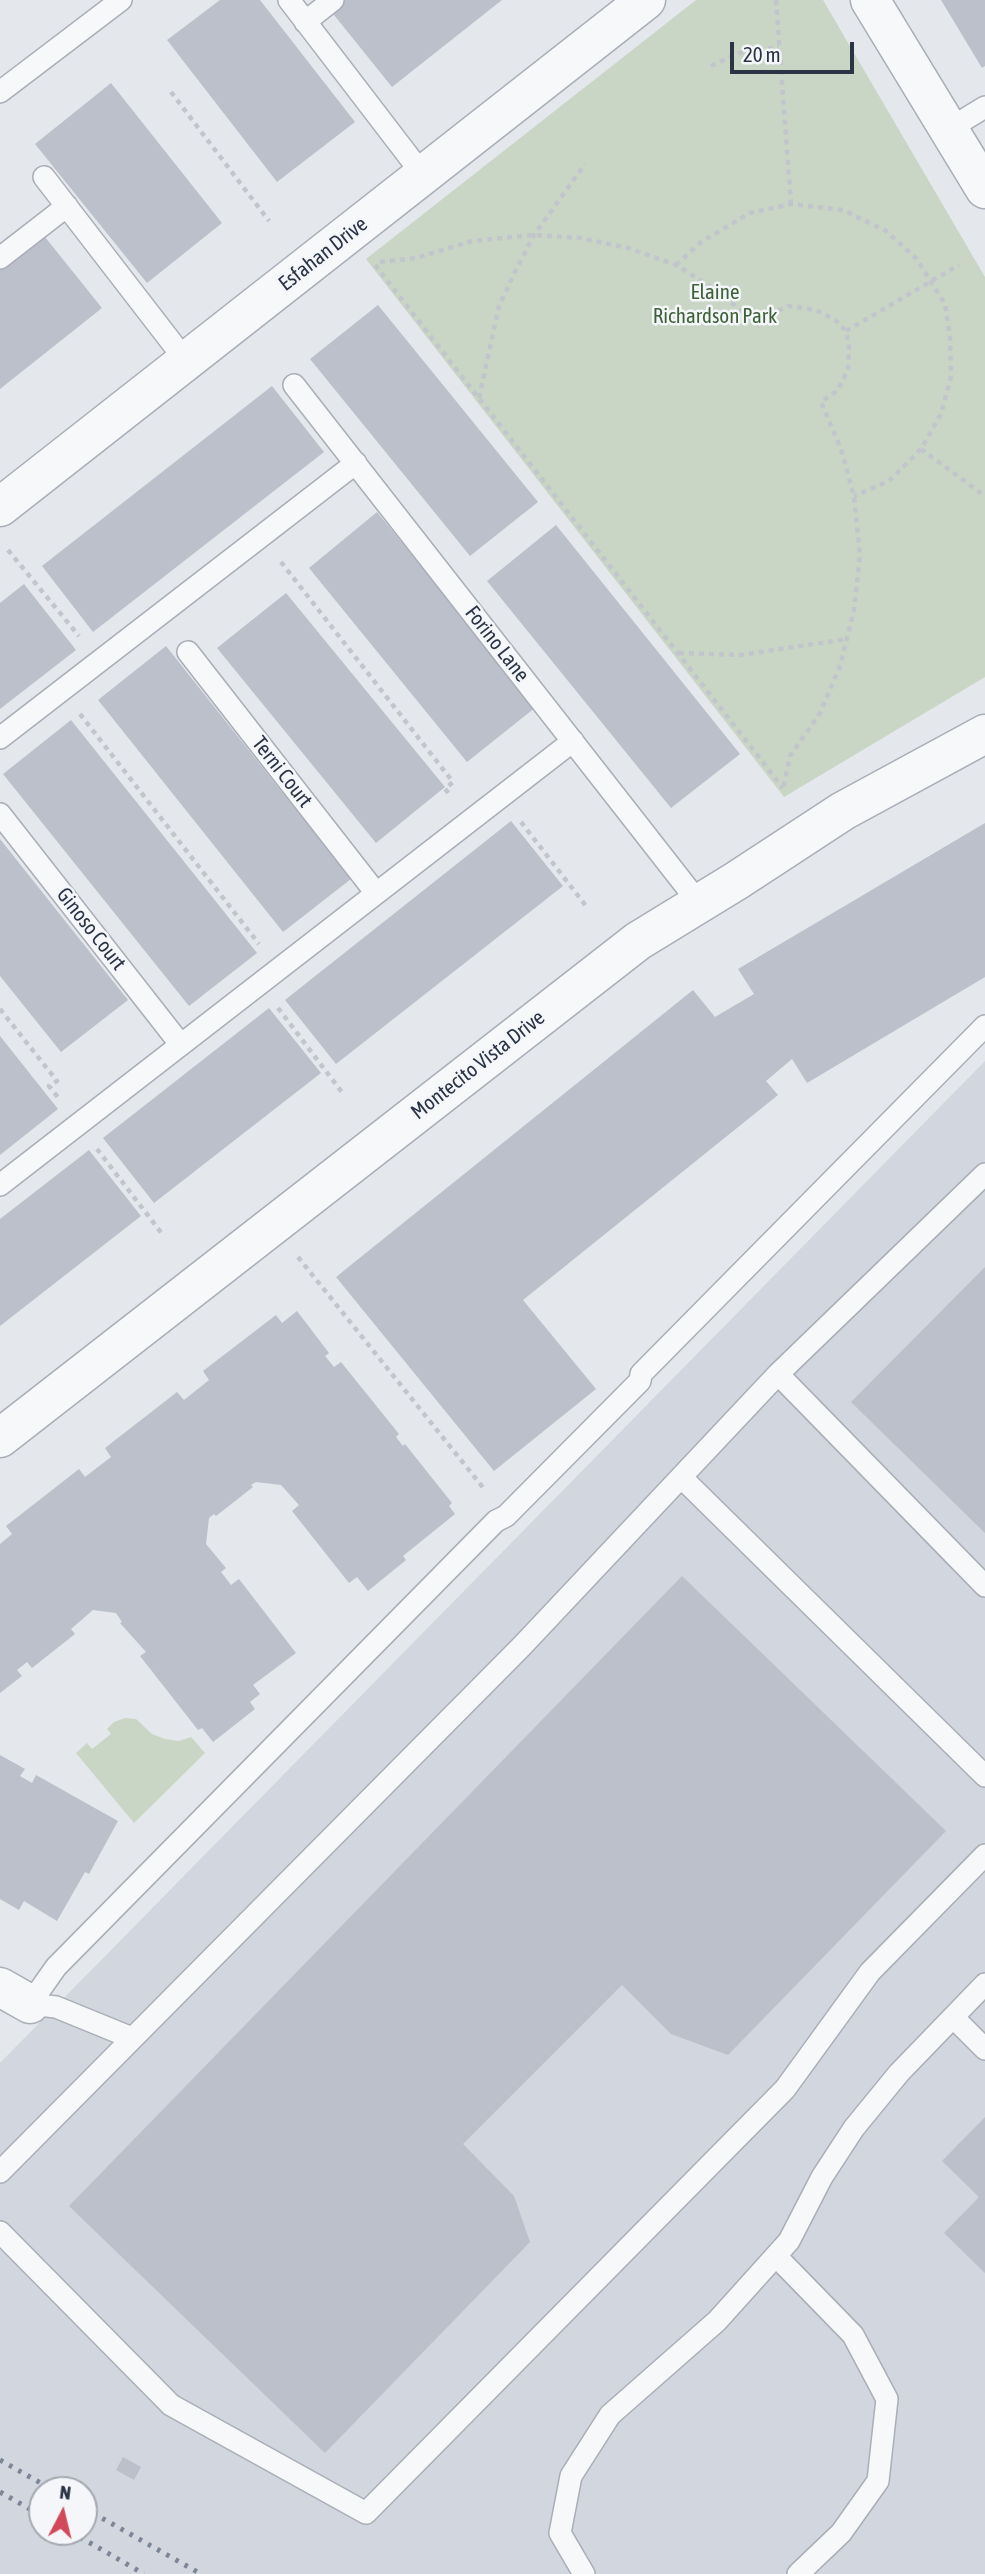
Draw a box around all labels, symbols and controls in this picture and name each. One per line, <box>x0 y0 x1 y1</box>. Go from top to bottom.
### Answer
scale bar <box>733 28 857 72</box>
text: 20 m <box>743 42 781 66</box>
street label: Esfahan Drive <box>274 212 372 296</box>
park label: Elaine Richardson Park <box>653 279 777 329</box>
street label: Forino Lane <box>460 601 534 687</box>
street label: Terni Court <box>246 732 318 812</box>
street label: Ginoso Court <box>51 883 131 975</box>
street label: Montecito Vista Drive <box>406 1005 550 1125</box>
north arrow <box>28 2476 98 2546</box>
text: N <box>58 2481 72 2504</box>

